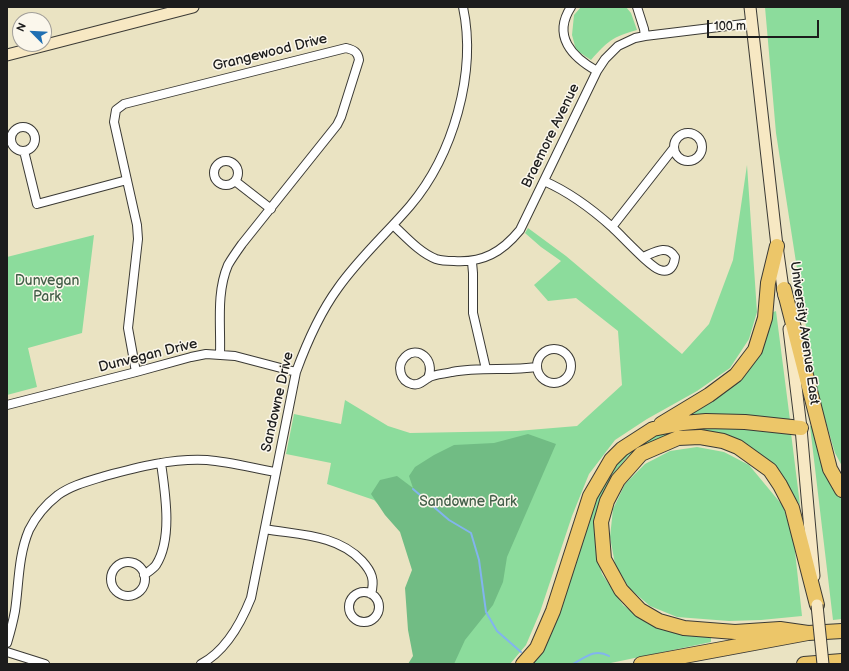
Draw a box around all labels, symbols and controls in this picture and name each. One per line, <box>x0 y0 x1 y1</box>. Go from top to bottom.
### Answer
north arrow <box>12 12 52 52</box>
scale bar <box>709 12 821 38</box>
text: 100 m <box>714 19 746 34</box>
text: N <box>14 21 29 34</box>
street label: Grangewood Drive <box>211 31 329 75</box>
street label: Braemore Avenue <box>518 81 584 191</box>
street label: University Avenue East <box>786 260 822 406</box>
park label: Dunvegan Park <box>15 273 79 306</box>
street label: Dunvegan Drive <box>97 336 199 376</box>
street label: Sandowne Drive <box>258 350 298 454</box>
park label: Sandowne Park <box>419 494 517 510</box>

